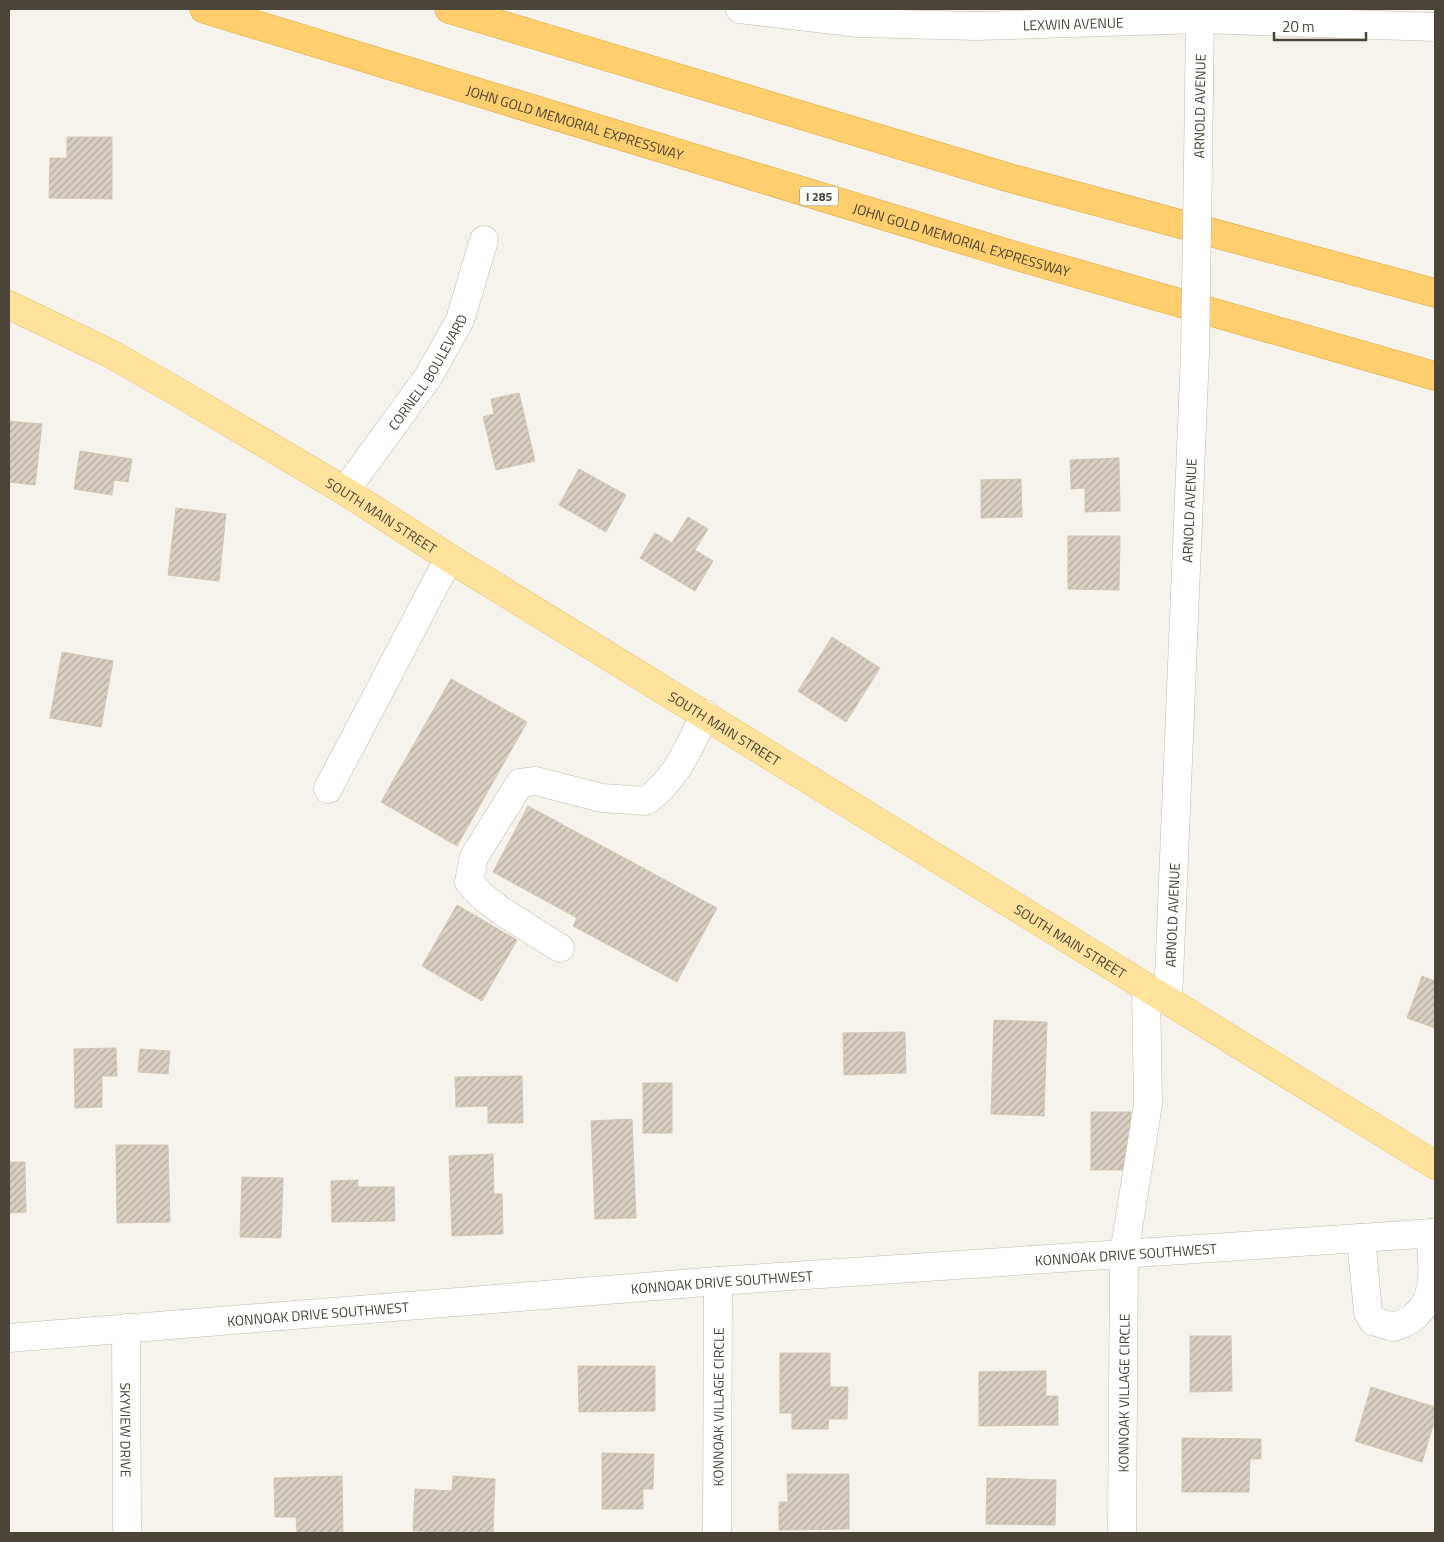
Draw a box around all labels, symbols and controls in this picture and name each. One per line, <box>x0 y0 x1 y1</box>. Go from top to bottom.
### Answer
scale bar <box>1274 10 1366 42</box>
street label: LEXWIN AVENUE <box>1022 11 1124 35</box>
text: 20 m <box>1282 15 1315 38</box>
street label: ARNOLD AVENUE <box>1188 53 1210 158</box>
street label: JOHN GOLD MEMORIAL EXPRESSWAY <box>464 79 687 165</box>
road number: I 285 <box>800 187 838 206</box>
street label: JOHN GOLD MEMORIAL EXPRESSWAY <box>851 197 1073 282</box>
street label: CORNELL BOULEVARD <box>382 311 472 434</box>
street label: ARNOLD AVENUE <box>1176 457 1201 563</box>
street label: SOUTH MAIN STREET <box>322 472 442 559</box>
street label: SOUTH MAIN STREET <box>665 685 786 771</box>
street label: ARNOLD AVENUE <box>1159 862 1184 968</box>
street label: SOUTH MAIN STREET <box>1010 898 1131 984</box>
street label: KONNOAK DRIVE SOUTHWEST <box>1034 1237 1218 1270</box>
street label: KONNOAK DRIVE SOUTHWEST <box>630 1264 814 1298</box>
street label: KONNOAK DRIVE SOUTHWEST <box>226 1295 410 1331</box>
street label: KONNOAK VILLAGE CIRCLE <box>1112 1313 1134 1473</box>
street label: KONNOAK VILLAGE CIRCLE <box>707 1327 728 1487</box>
street label: SKYVIEW DRIVE <box>116 1382 137 1478</box>

